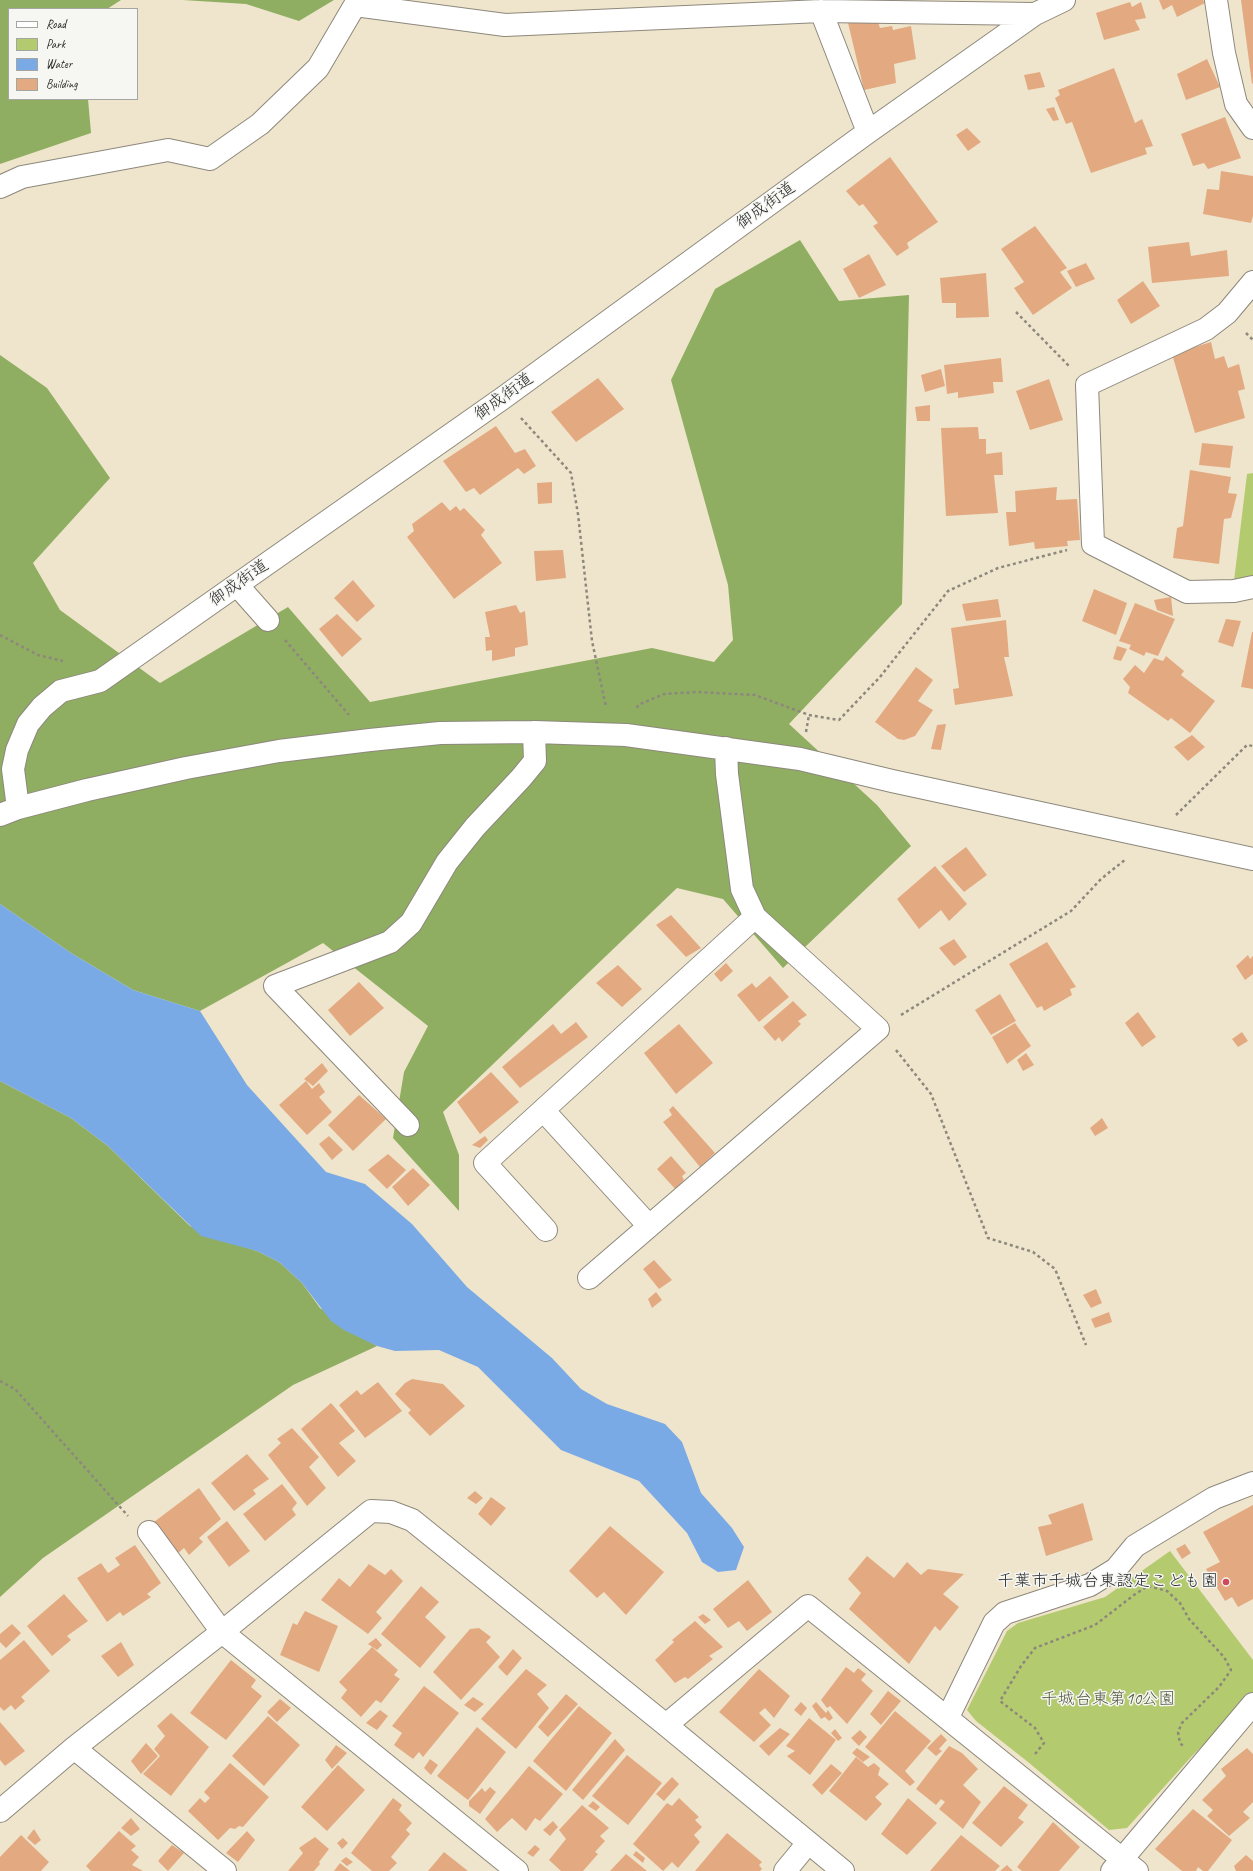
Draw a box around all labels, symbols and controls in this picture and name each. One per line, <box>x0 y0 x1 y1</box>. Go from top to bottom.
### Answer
legend <box>8 8 138 100</box>
text: Road <box>46 16 66 32</box>
text: Park <box>46 36 65 52</box>
text: Water <box>46 56 72 72</box>
text: Building <box>46 76 78 92</box>
street label: 御成街道 <box>732 178 800 234</box>
street label: 御成街道 <box>470 369 538 425</box>
street label: 御成街道 <box>205 555 273 611</box>
place label: 千葉市千城台東認定こども園 <box>997 1572 1218 1592</box>
marker: 千葉市千城台東認定こども園 <box>1221 1577 1231 1587</box>
park label: 千城台東第10公園 <box>1041 1690 1175 1710</box>

